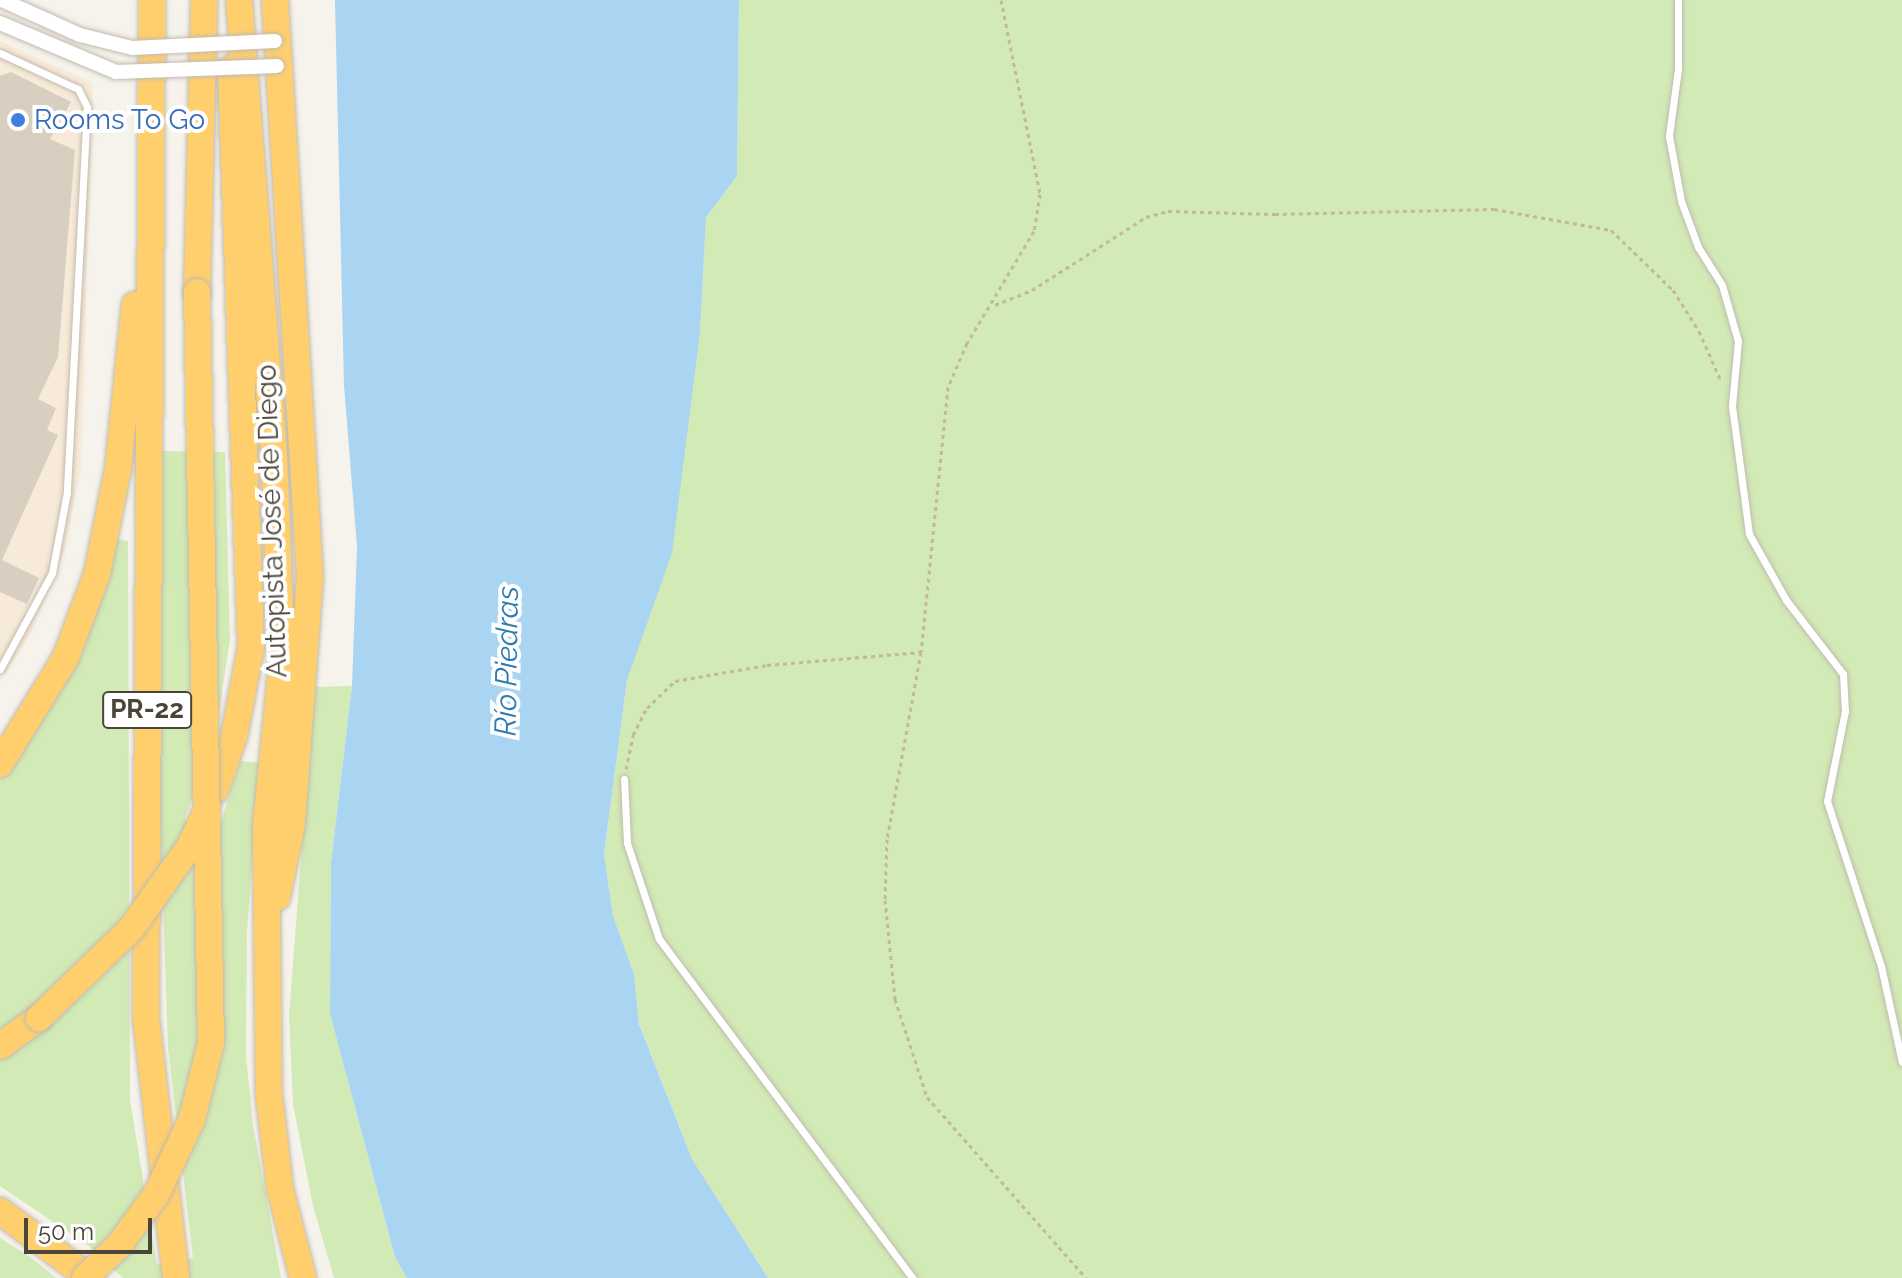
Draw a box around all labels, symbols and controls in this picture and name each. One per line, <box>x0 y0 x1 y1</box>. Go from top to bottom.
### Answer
place label: Rooms To Go <box>34 103 206 137</box>
marker: Rooms To Go <box>9 111 27 129</box>
street label: Autopista José de Diego <box>250 363 294 679</box>
water label: Río Piedras <box>488 586 526 736</box>
road number: PR-22 <box>101 688 193 732</box>
scale bar <box>28 1202 156 1252</box>
text: 50 m <box>38 1217 94 1246</box>

